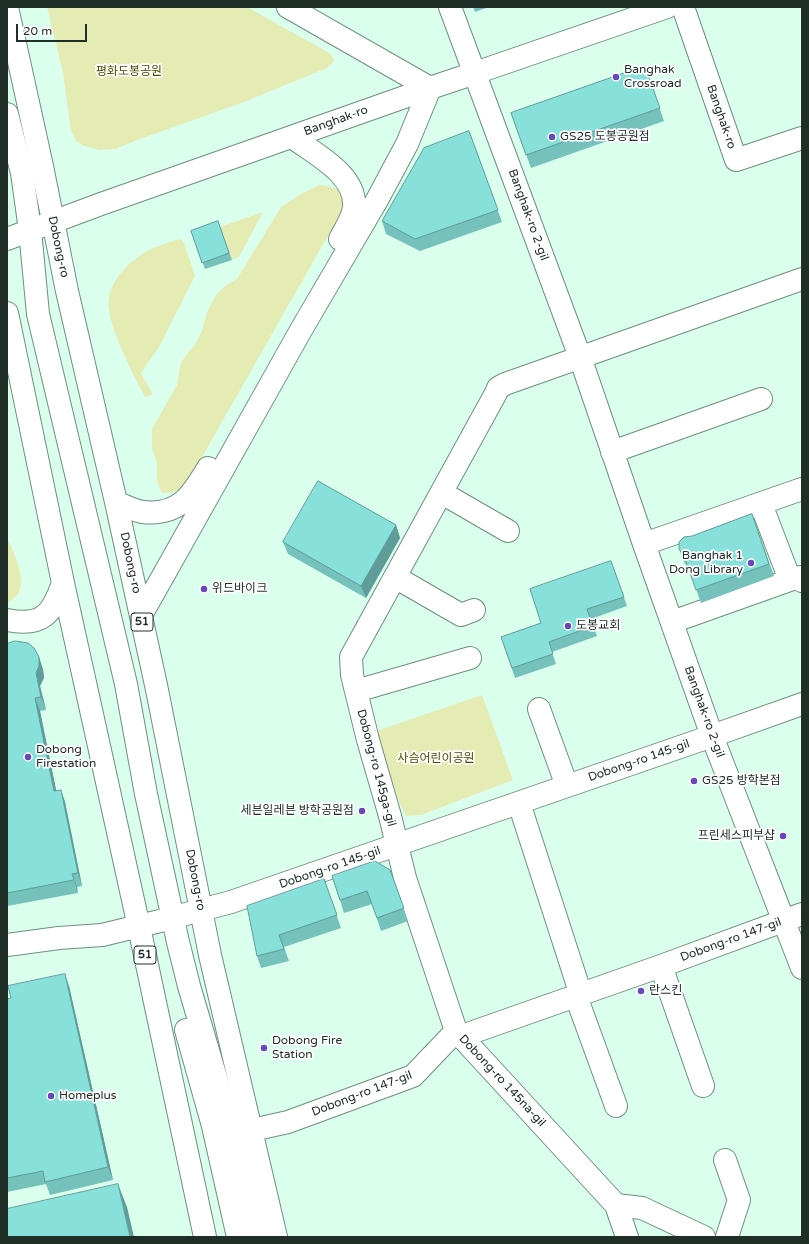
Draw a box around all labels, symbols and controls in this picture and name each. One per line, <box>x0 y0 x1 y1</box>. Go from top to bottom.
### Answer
scale bar <box>18 16 89 42</box>
text: 20 m <box>23 24 52 38</box>
place label: Banghak Crossroad <box>624 63 682 91</box>
park label: 평화도봉공원 <box>96 65 162 79</box>
marker: Banghak Crossroad <box>611 72 621 82</box>
street label: Banghak-ro <box>703 83 739 151</box>
street label: Banghak-ro <box>302 103 370 139</box>
place label: GS25 도봉공원점 <box>560 130 650 144</box>
marker: GS25 도봉공원점 <box>547 132 557 142</box>
street label: Banghak-ro 2-gil <box>505 167 551 263</box>
street label: Dobong-ro <box>44 215 72 279</box>
street label: Dobong-ro <box>116 531 144 595</box>
place label: Banghak 1 Dong Library <box>669 549 743 577</box>
marker: Banghak 1 Dong Library <box>746 558 756 568</box>
place label: 위드바이크 <box>212 582 267 596</box>
marker: 위드바이크 <box>199 584 209 594</box>
road number: 51 <box>131 613 153 631</box>
place label: 도봉교회 <box>576 619 620 633</box>
marker: 도봉교회 <box>563 621 573 631</box>
street label: Banghak-ro 2-gil <box>681 664 727 760</box>
street label: Dobong-ro 145ga-gil <box>353 708 399 828</box>
street label: Dobong-ro 145-gil <box>586 737 692 785</box>
place label: Dobong Firestation <box>36 743 96 771</box>
marker: Dobong Firestation <box>23 752 33 762</box>
park label: 사슴어린이공원 <box>397 752 475 766</box>
place label: GS25 방학본점 <box>702 774 781 788</box>
marker: GS25 방학본점 <box>689 776 699 786</box>
place label: 세븐일레븐 방학공원점 <box>240 804 354 818</box>
marker: 세븐일레븐 방학공원점 <box>357 806 367 816</box>
place label: 프린세스피부샵 <box>698 829 775 843</box>
marker: 프린세스피부샵 <box>778 831 788 841</box>
street label: Dobong-ro 145-gil <box>277 844 383 892</box>
street label: Dobong-ro <box>182 848 208 912</box>
street label: Dobong-ro 147-gil <box>679 915 783 965</box>
road number: 51 <box>134 946 156 964</box>
place label: 란스킨 <box>649 984 682 998</box>
marker: 란스킨 <box>636 986 646 996</box>
street label: Dobong-ro 145na-gil <box>456 1032 548 1130</box>
place label: Dobong Fire Station <box>272 1034 342 1062</box>
marker: Dobong Fire Station <box>259 1043 269 1053</box>
street label: Dobong-ro 147-gil <box>310 1068 414 1120</box>
place label: Homeplus <box>59 1089 117 1103</box>
marker: Homeplus <box>46 1091 56 1101</box>

